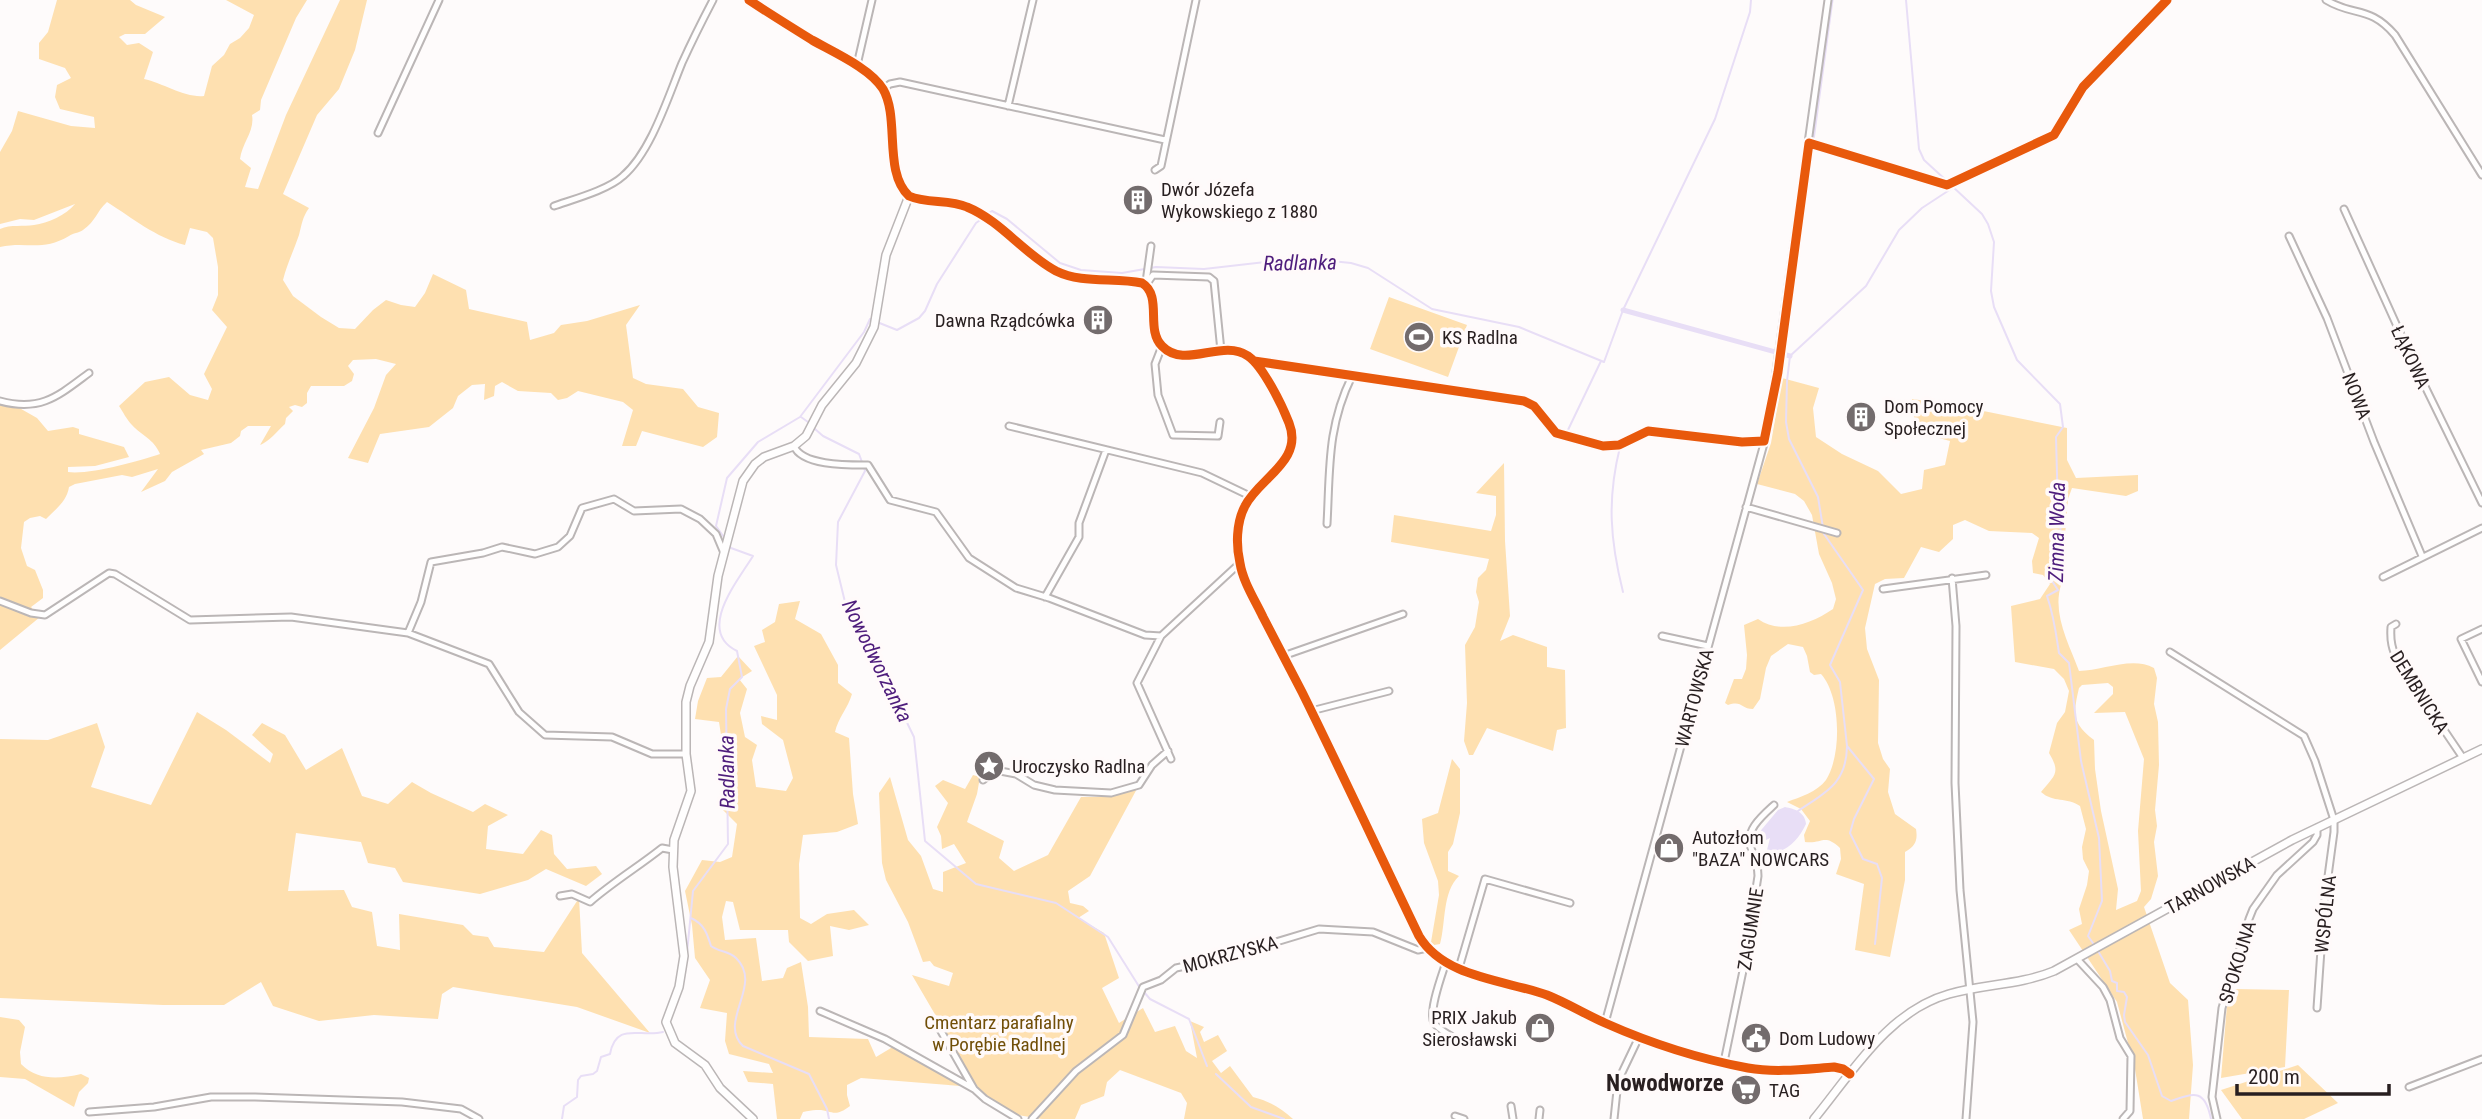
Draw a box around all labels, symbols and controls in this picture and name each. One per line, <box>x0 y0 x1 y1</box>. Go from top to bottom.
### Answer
place label: Dwór Józefa Wykowskiego z 1880 <box>1161 178 1318 223</box>
building icon: Dwór Józefa Wykowskiego z 1880 <box>1121 183 1155 217</box>
water label: Radlanka <box>1263 250 1337 276</box>
building icon: Dawna Rządcówka <box>1081 303 1115 337</box>
place label: Dawna Rządcówka <box>935 309 1075 332</box>
sports icon: KS Radlna <box>1402 320 1436 354</box>
street label: ŁĄKOWA <box>2386 322 2435 392</box>
place label: KS Radlna <box>1442 326 1518 349</box>
street label: NOWA <box>2337 370 2376 423</box>
place label: Dom Pomocy Społecznej <box>1884 395 1984 440</box>
building icon: Dom Pomocy Społecznej <box>1844 400 1878 434</box>
water label: Zimna Woda <box>2044 482 2070 583</box>
water label: Nowodworzanka <box>837 596 917 726</box>
street label: WARTOWSKA <box>1670 646 1719 750</box>
street label: DEMBNICKA <box>2385 646 2454 738</box>
water label: Radlanka <box>714 735 740 809</box>
place icon: Uroczysko Radlna <box>972 749 1006 783</box>
place label: Uroczysko Radlna <box>1012 755 1145 778</box>
place label: Autozłom "BAZA" NOWCARS <box>1692 826 1829 871</box>
shop icon: Autozłom "BAZA" NOWCARS <box>1652 831 1686 865</box>
street label: TARNOWSKA <box>2161 851 2259 920</box>
street label: WSPÓLNA <box>2310 874 2341 954</box>
street label: ZAGUMNIE <box>1733 886 1768 972</box>
street label: SPOKOJNA <box>2214 918 2261 1006</box>
street label: MOKRZYSKA <box>1180 931 1280 978</box>
place label: PRIX Jakub Sierosławski <box>1422 1006 1517 1051</box>
park label: Cmentarz parafialny w Porębie Radlnej <box>924 1011 1074 1056</box>
shop icon: PRIX Jakub Sierosławski <box>1523 1011 1557 1045</box>
public building icon: Dom Ludowy <box>1739 1021 1773 1055</box>
place label: Dom Ludowy <box>1779 1027 1875 1050</box>
scale bar <box>2237 1052 2389 1096</box>
text: 200 m <box>2248 1065 2300 1089</box>
district label: Nowodworze <box>1606 1070 1724 1097</box>
supermarket icon: TAG <box>1729 1073 1763 1107</box>
place label: TAG <box>1769 1079 1800 1102</box>

